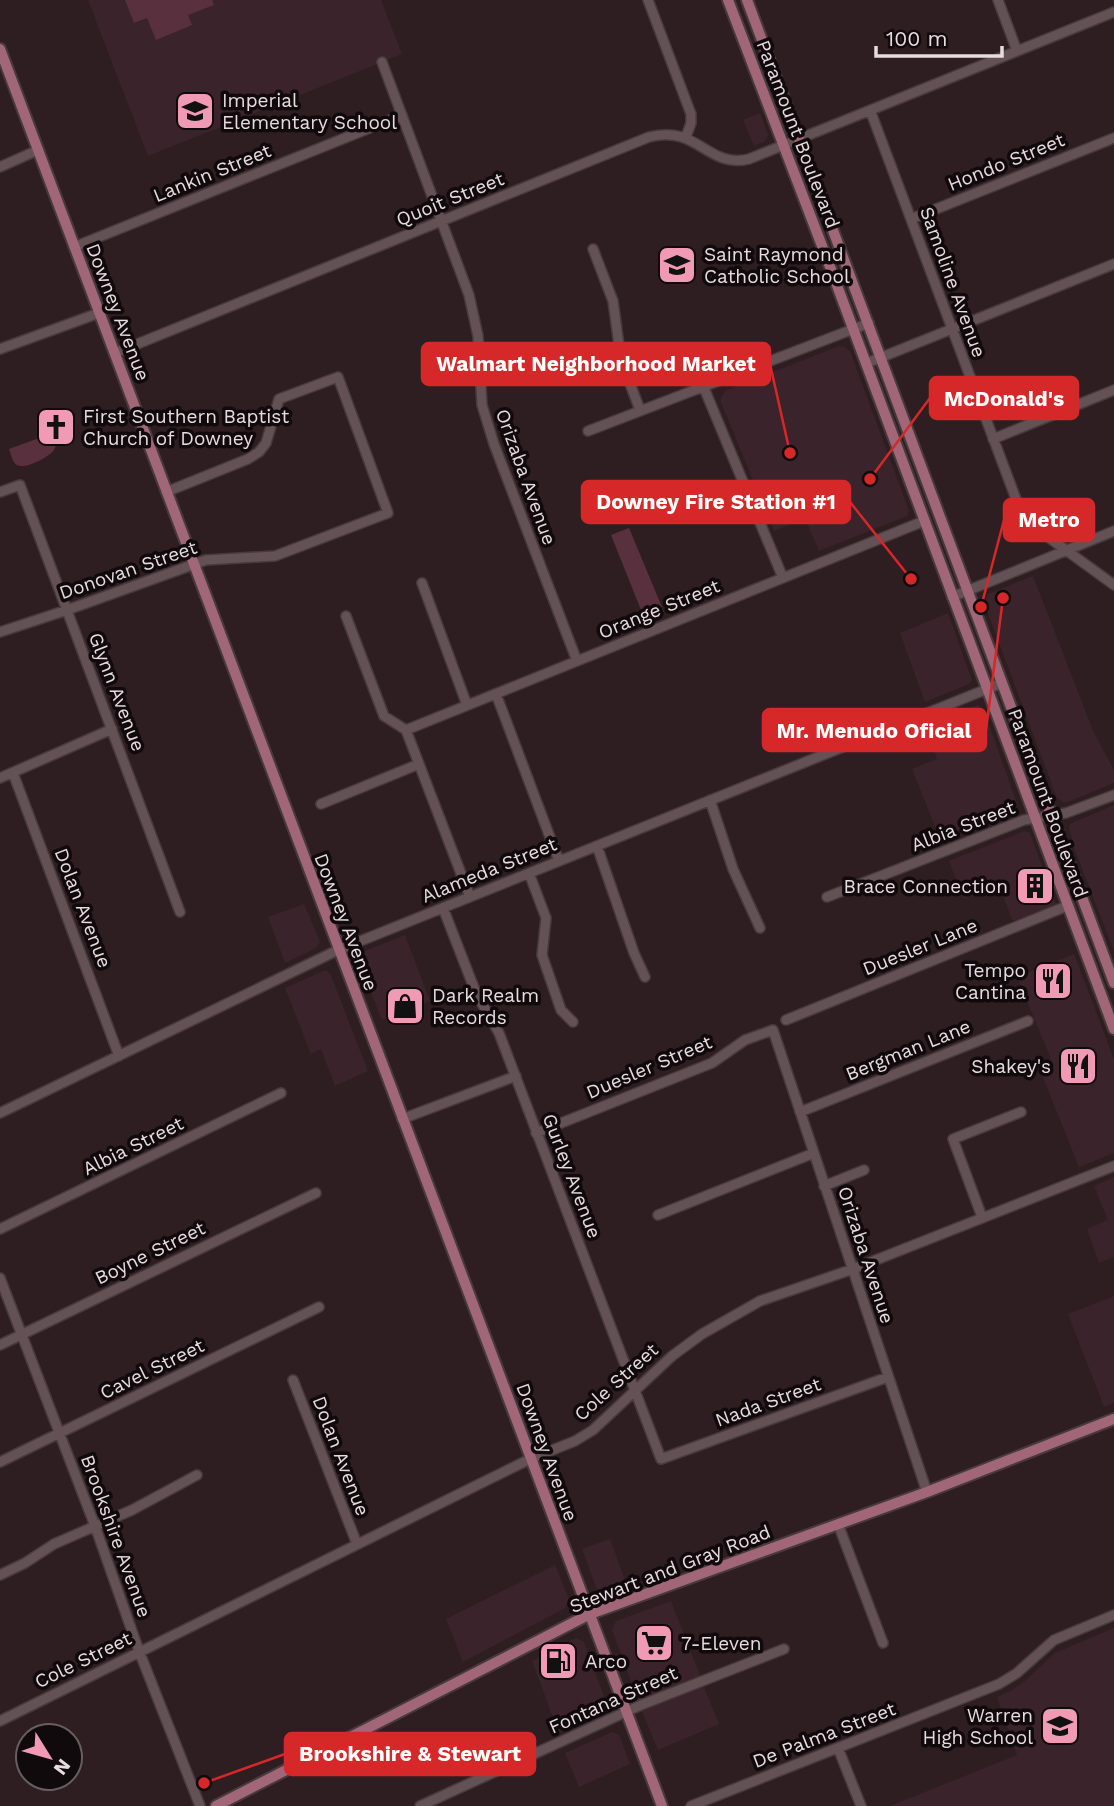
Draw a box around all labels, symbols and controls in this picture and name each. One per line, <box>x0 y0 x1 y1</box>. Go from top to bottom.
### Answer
scale bar <box>876 14 1002 58</box>
text: 100 m <box>886 26 948 51</box>
street label: Paramount Boulevard <box>751 37 845 231</box>
place label: Imperial Elementary School <box>222 89 397 134</box>
school or university icon: Imperial Elementary School <box>174 90 216 132</box>
street label: Hondo Street <box>944 128 1068 196</box>
street label: Lankin Street <box>150 139 274 207</box>
street label: Quoit Street <box>393 167 507 231</box>
street label: Samoline Avenue <box>915 203 991 361</box>
street label: Downey Avenue <box>81 240 155 384</box>
place label: Saint Raymond Catholic School <box>704 243 850 288</box>
school or university icon: Saint Raymond Catholic School <box>656 244 698 286</box>
callout: Walmart Neighborhood Market <box>422 343 770 385</box>
text: Walmart Neighborhood Market <box>436 351 756 376</box>
callout: McDonald's <box>930 377 1078 419</box>
text: McDonald's <box>944 386 1064 411</box>
place label: First Southern Baptist Church of Downey <box>83 405 289 450</box>
church icon: First Southern Baptist Church of Downey <box>35 406 77 448</box>
street label: Orizaba Avenue <box>491 406 561 548</box>
callout: Downey Fire Station #1 <box>582 481 850 523</box>
text: Downey Fire Station #1 <box>596 489 836 514</box>
callout: Metro <box>1004 499 1094 541</box>
text: Metro <box>1018 507 1080 532</box>
street label: Donovan Street <box>56 536 200 604</box>
street label: Orange Street <box>595 574 723 644</box>
street label: Glynn Avenue <box>84 629 150 755</box>
street label: Paramount Boulevard <box>1003 705 1093 901</box>
callout: Mr. Menudo Oficial <box>763 709 986 751</box>
text: Mr. Menudo Oficial <box>777 718 972 743</box>
street label: Albia Street <box>908 796 1018 856</box>
street label: Alameda Street <box>418 832 560 908</box>
street label: Dolan Avenue <box>50 845 116 971</box>
street label: Downey Avenue <box>309 850 383 994</box>
building icon: Brace Connection <box>1014 865 1056 907</box>
place label: Brace Connection <box>844 875 1008 898</box>
street label: Duesler Lane <box>859 914 981 980</box>
place label: Tempo Cantina <box>955 959 1026 1004</box>
restaurant icon: Tempo Cantina <box>1032 960 1074 1002</box>
place label: Dark Realm Records <box>432 984 539 1029</box>
shop icon: Dark Realm Records <box>384 985 426 1027</box>
street label: Bergman Lane <box>842 1014 974 1086</box>
street label: Duesler Street <box>583 1030 715 1104</box>
restaurant icon: Shakey's <box>1057 1045 1099 1087</box>
place label: Shakey's <box>971 1055 1051 1078</box>
street label: Gurley Avenue <box>538 1110 606 1242</box>
street label: Albia Street <box>79 1112 187 1180</box>
street label: Orizaba Avenue <box>833 1183 899 1327</box>
street label: Boyne Street <box>91 1216 209 1290</box>
street label: Cavel Street <box>96 1334 208 1404</box>
street label: Cole Street <box>569 1338 663 1426</box>
street label: Nada Street <box>712 1372 824 1432</box>
street label: Downey Avenue <box>511 1380 583 1524</box>
street label: Dolan Avenue <box>308 1393 374 1519</box>
street label: Brookshire Avenue <box>76 1452 156 1620</box>
street label: Stewart and Gray Road <box>566 1520 774 1618</box>
supermarket icon: 7-Eleven <box>633 1622 675 1664</box>
street label: Cole Street <box>31 1627 135 1693</box>
place label: 7-Eleven <box>681 1632 762 1655</box>
fuel station icon: Arco <box>537 1640 579 1682</box>
place label: Arco <box>585 1650 627 1673</box>
street label: Fontana Street <box>545 1661 681 1739</box>
street label: De Palma Street <box>749 1697 899 1773</box>
place label: Warren High School <box>922 1704 1033 1749</box>
school or university icon: Warren High School <box>1039 1705 1081 1747</box>
north arrow <box>14 1722 84 1792</box>
callout: Brookshire & Stewart <box>285 1733 535 1775</box>
text: Brookshire & Stewart <box>299 1741 521 1766</box>
text: N <box>49 1754 76 1779</box>

